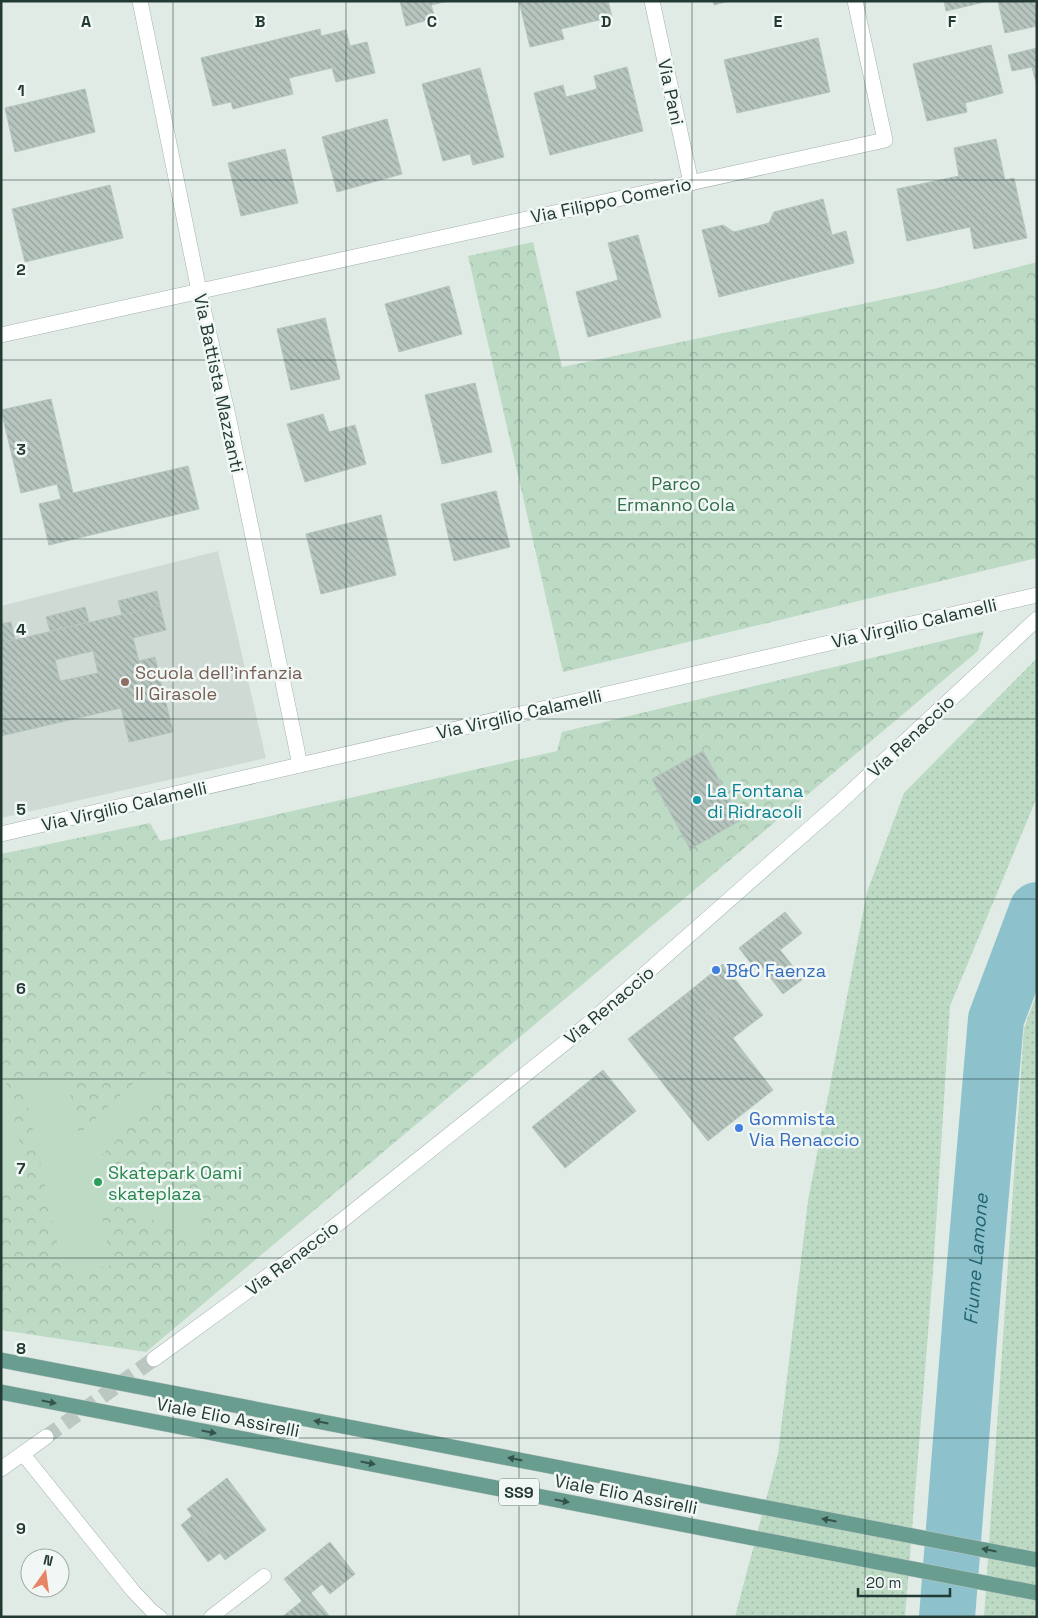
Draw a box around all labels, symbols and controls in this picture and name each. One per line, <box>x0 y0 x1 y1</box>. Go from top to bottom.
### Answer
text: A <box>81 11 91 32</box>
text: B <box>255 11 265 32</box>
text: C <box>427 11 437 32</box>
text: D <box>601 11 611 32</box>
text: E <box>774 11 783 32</box>
text: F <box>948 11 957 32</box>
street label: Via Pani <box>653 57 689 127</box>
text: 1 <box>17 80 25 101</box>
street label: Via Filippo Comerio <box>529 172 693 228</box>
text: 2 <box>16 259 26 280</box>
street label: Via Battista Mazzanti <box>189 291 249 475</box>
text: 3 <box>16 439 26 460</box>
park label: Parco Ermanno Cola <box>617 472 735 516</box>
street label: Via Virgilio Calamelli <box>829 593 999 653</box>
text: 4 <box>16 619 26 640</box>
place label: Scuola dell'infanzia Il Girasole <box>135 661 302 705</box>
marker: Scuola dell'infanzia Il Girasole <box>119 676 131 688</box>
street label: Via Virgilio Calamelli <box>434 684 604 744</box>
street label: Via Renaccio <box>863 690 959 782</box>
street label: Via Virgilio Calamelli <box>39 776 209 836</box>
place label: La Fontana di Ridracoli <box>707 779 803 823</box>
marker: La Fontana di Ridracoli <box>691 794 703 806</box>
text: 5 <box>16 799 26 820</box>
place label: B&C Faenza <box>726 959 826 982</box>
street label: Via Renaccio <box>559 961 659 1049</box>
marker: B&C Faenza <box>710 964 722 976</box>
text: 6 <box>16 978 26 999</box>
place label: Gommista Via Renaccio <box>749 1107 860 1151</box>
marker: Gommista Via Renaccio <box>733 1122 745 1134</box>
text: 7 <box>17 1158 26 1179</box>
place label: Skatepark Oami skateplaza <box>108 1161 242 1205</box>
marker: Skatepark Oami skateplaza <box>92 1176 104 1188</box>
water label: Fiume Lamone <box>958 1192 994 1326</box>
street label: Via Renaccio <box>241 1215 343 1301</box>
text: 8 <box>16 1338 26 1359</box>
street label: Viale Elio Assirelli <box>155 1392 301 1442</box>
one-way arrow <box>42 1398 58 1406</box>
one-way arrow <box>313 1417 329 1425</box>
one-way arrow <box>201 1429 217 1437</box>
one-way arrow <box>508 1455 523 1463</box>
one-way arrow <box>361 1460 377 1468</box>
street label: Viale Elio Assirelli <box>553 1469 699 1519</box>
road number: SS9 <box>499 1478 539 1505</box>
one-way arrow <box>555 1497 571 1505</box>
one-way arrow <box>821 1515 837 1523</box>
text: 9 <box>16 1518 26 1539</box>
one-way arrow <box>980 1546 996 1554</box>
north arrow <box>20 1548 70 1598</box>
text: N <box>41 1551 55 1570</box>
scale bar <box>858 1566 950 1598</box>
text: 20 m <box>866 1573 901 1592</box>

